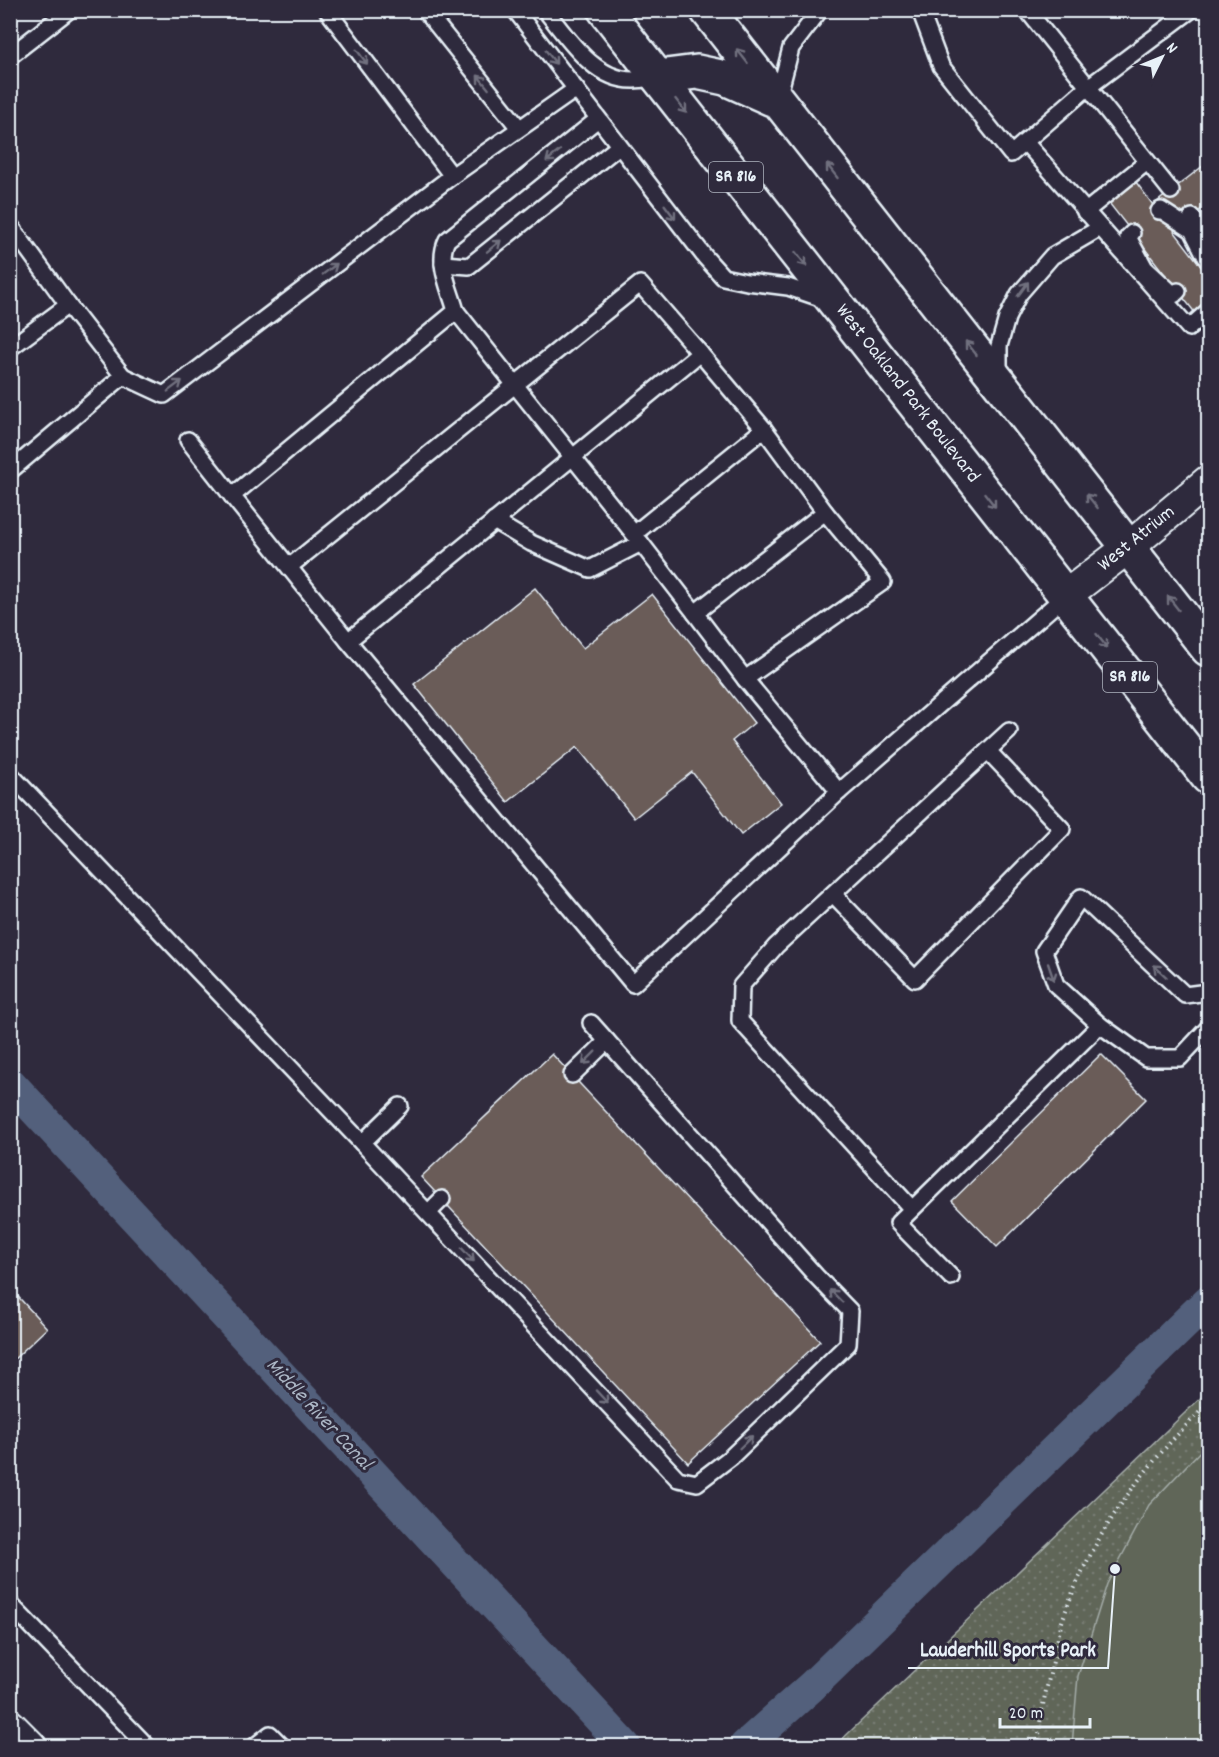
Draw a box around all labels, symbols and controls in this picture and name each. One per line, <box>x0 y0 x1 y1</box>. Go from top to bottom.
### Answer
north arrow <box>1132 27 1192 87</box>
text: N <box>1160 38 1182 59</box>
one-way arrow <box>735 48 748 64</box>
one-way arrow <box>356 49 369 65</box>
one-way arrow <box>545 49 558 65</box>
one-way arrow <box>476 75 489 91</box>
one-way arrow <box>674 98 687 114</box>
one-way arrow <box>545 149 561 162</box>
road number: SR 816 <box>709 162 763 192</box>
one-way arrow <box>826 163 839 179</box>
one-way arrow <box>663 203 676 219</box>
one-way arrow <box>486 240 502 253</box>
one-way arrow <box>795 251 808 267</box>
one-way arrow <box>322 262 338 275</box>
one-way arrow <box>1017 281 1029 297</box>
street label: West Oakland Park Boulevard <box>828 298 986 490</box>
one-way arrow <box>964 341 977 357</box>
one-way arrow <box>167 380 183 393</box>
one-way arrow <box>984 492 997 508</box>
one-way arrow <box>1086 493 1099 509</box>
street label: West Atrium <box>1092 499 1182 579</box>
one-way arrow <box>1166 595 1179 611</box>
one-way arrow <box>1095 633 1108 649</box>
road number: SR 816 <box>1103 662 1157 692</box>
one-way arrow <box>1047 962 1058 981</box>
one-way arrow <box>1152 964 1167 978</box>
one-way arrow <box>582 1050 597 1065</box>
one-way arrow <box>461 1248 475 1263</box>
one-way arrow <box>829 1289 843 1304</box>
water label: Middle River Canal <box>258 1352 380 1479</box>
one-way arrow <box>594 1390 609 1405</box>
one-way arrow <box>739 1435 754 1449</box>
callout: Lauderhill Sports Park <box>908 1629 1108 1668</box>
text: Lauderhill Sports Park <box>920 1637 1096 1667</box>
scale bar <box>1000 1691 1090 1729</box>
text: 20 m <box>1009 1702 1043 1727</box>

